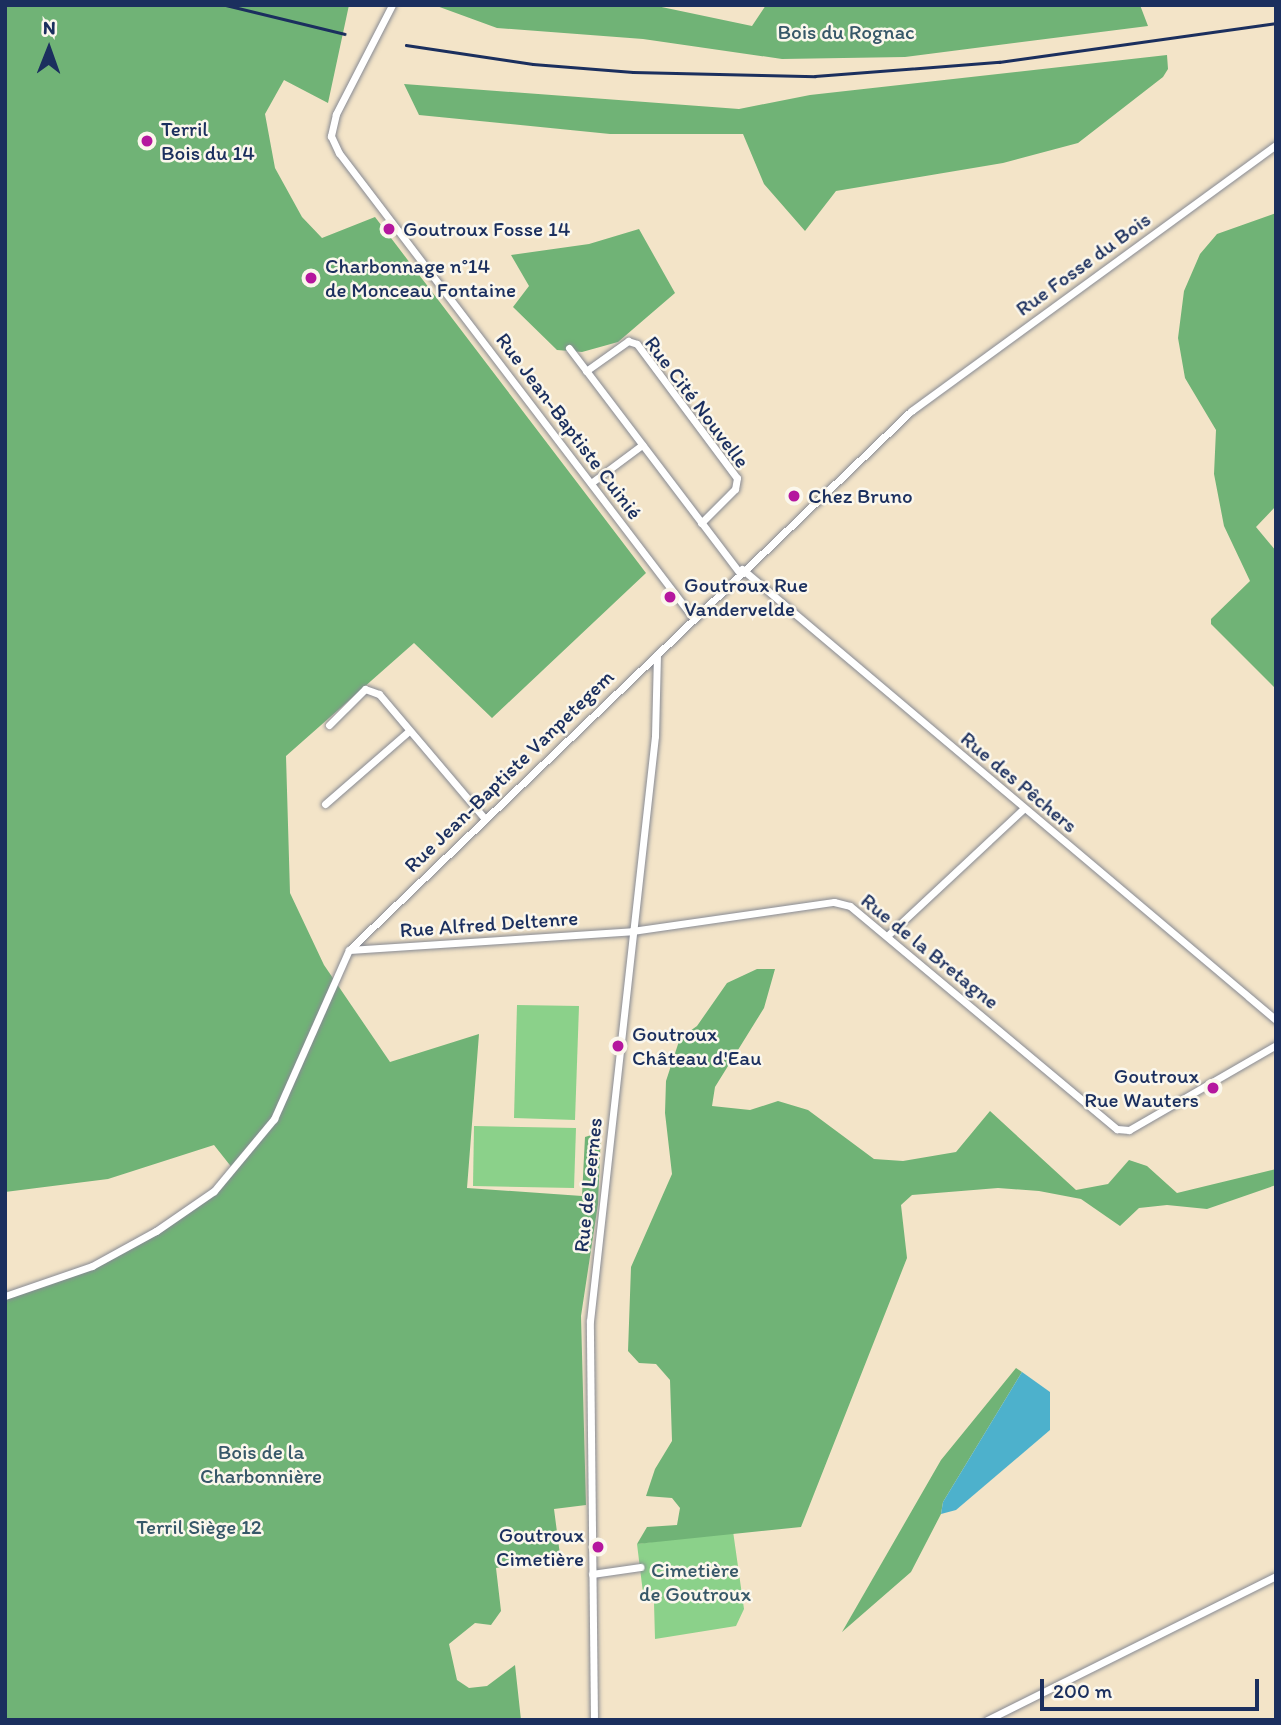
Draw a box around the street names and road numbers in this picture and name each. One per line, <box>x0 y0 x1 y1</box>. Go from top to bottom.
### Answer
street label: Rue Fosse du Bois <box>1011 207 1155 321</box>
street label: Rue Jean-Baptiste Cuinié <box>491 328 647 524</box>
street label: Rue Cité Nouvelle <box>639 331 755 473</box>
street label: Rue Jean-Baptiste Vanpetegem <box>400 665 618 877</box>
street label: Rue des Pêchers <box>956 726 1082 838</box>
street label: Rue de la Bretagne <box>856 888 1004 1014</box>
street label: Rue Alfred Deltenre <box>399 905 579 943</box>
street label: Rue de Leernes <box>568 1117 608 1253</box>

